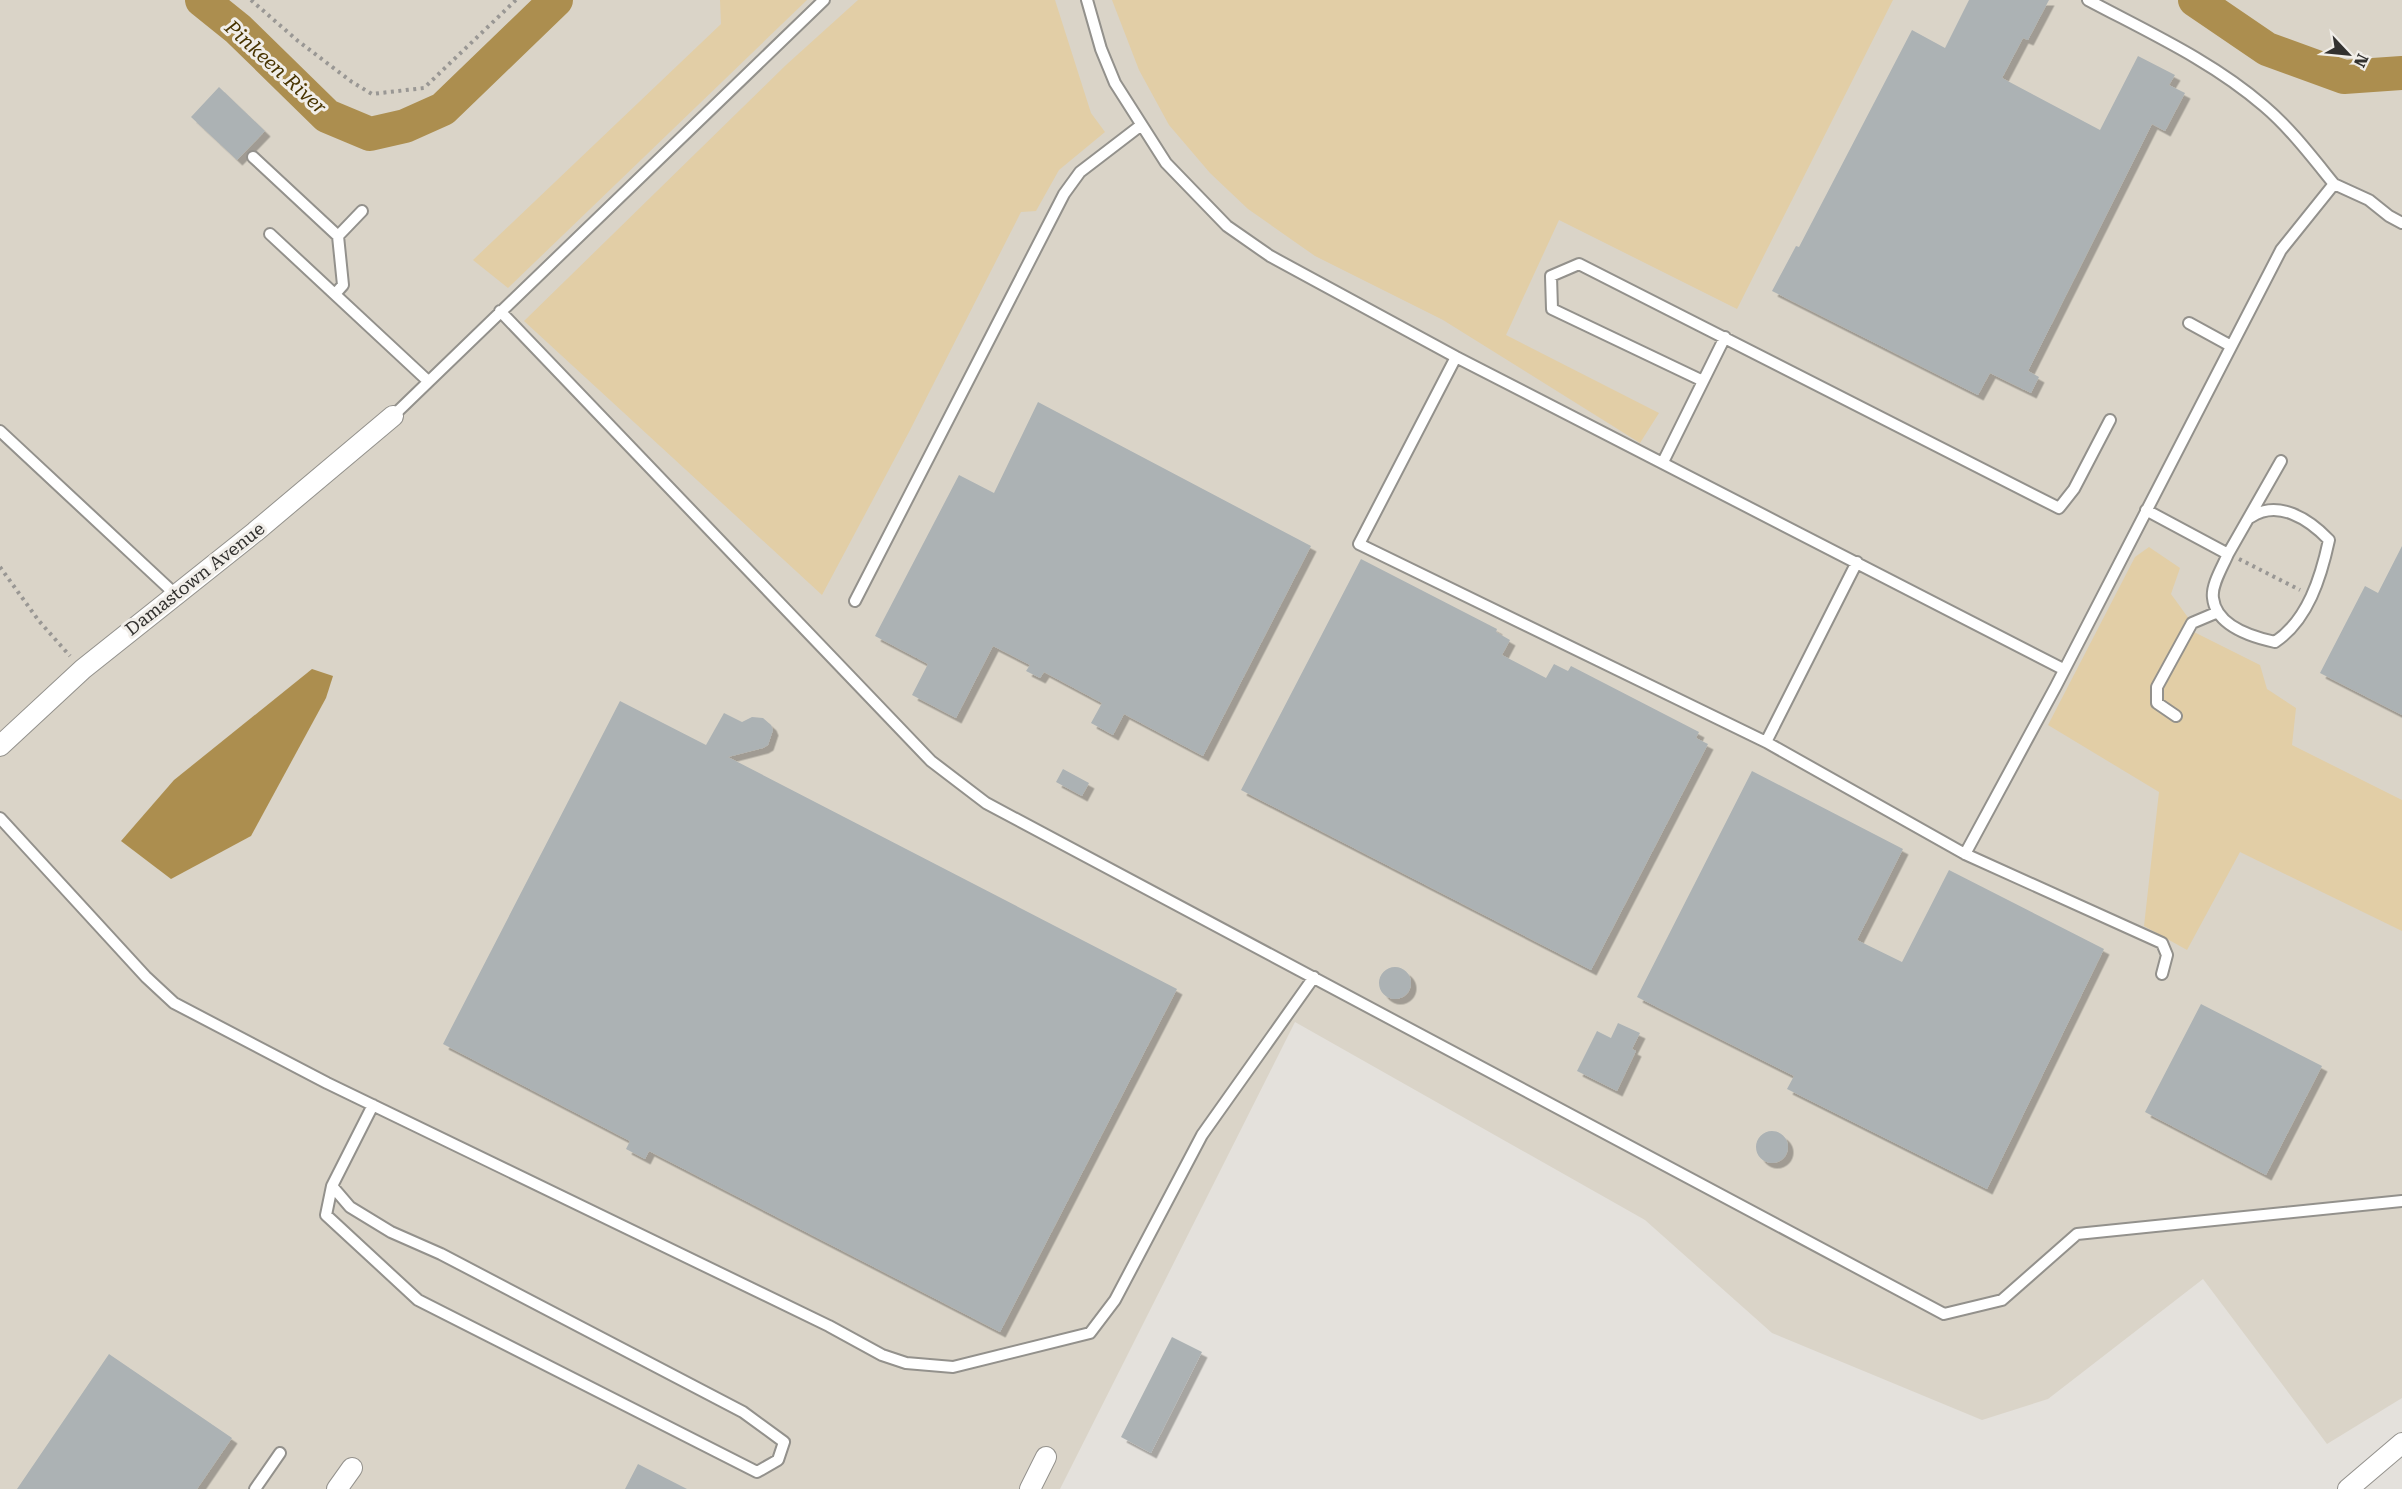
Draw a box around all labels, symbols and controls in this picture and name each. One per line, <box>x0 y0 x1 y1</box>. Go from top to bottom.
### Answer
water label: Pinkeen River <box>219 14 332 119</box>
north arrow <box>2318 24 2378 84</box>
text: N <box>2350 51 2372 70</box>
street label: Damastown Avenue <box>121 518 269 640</box>

